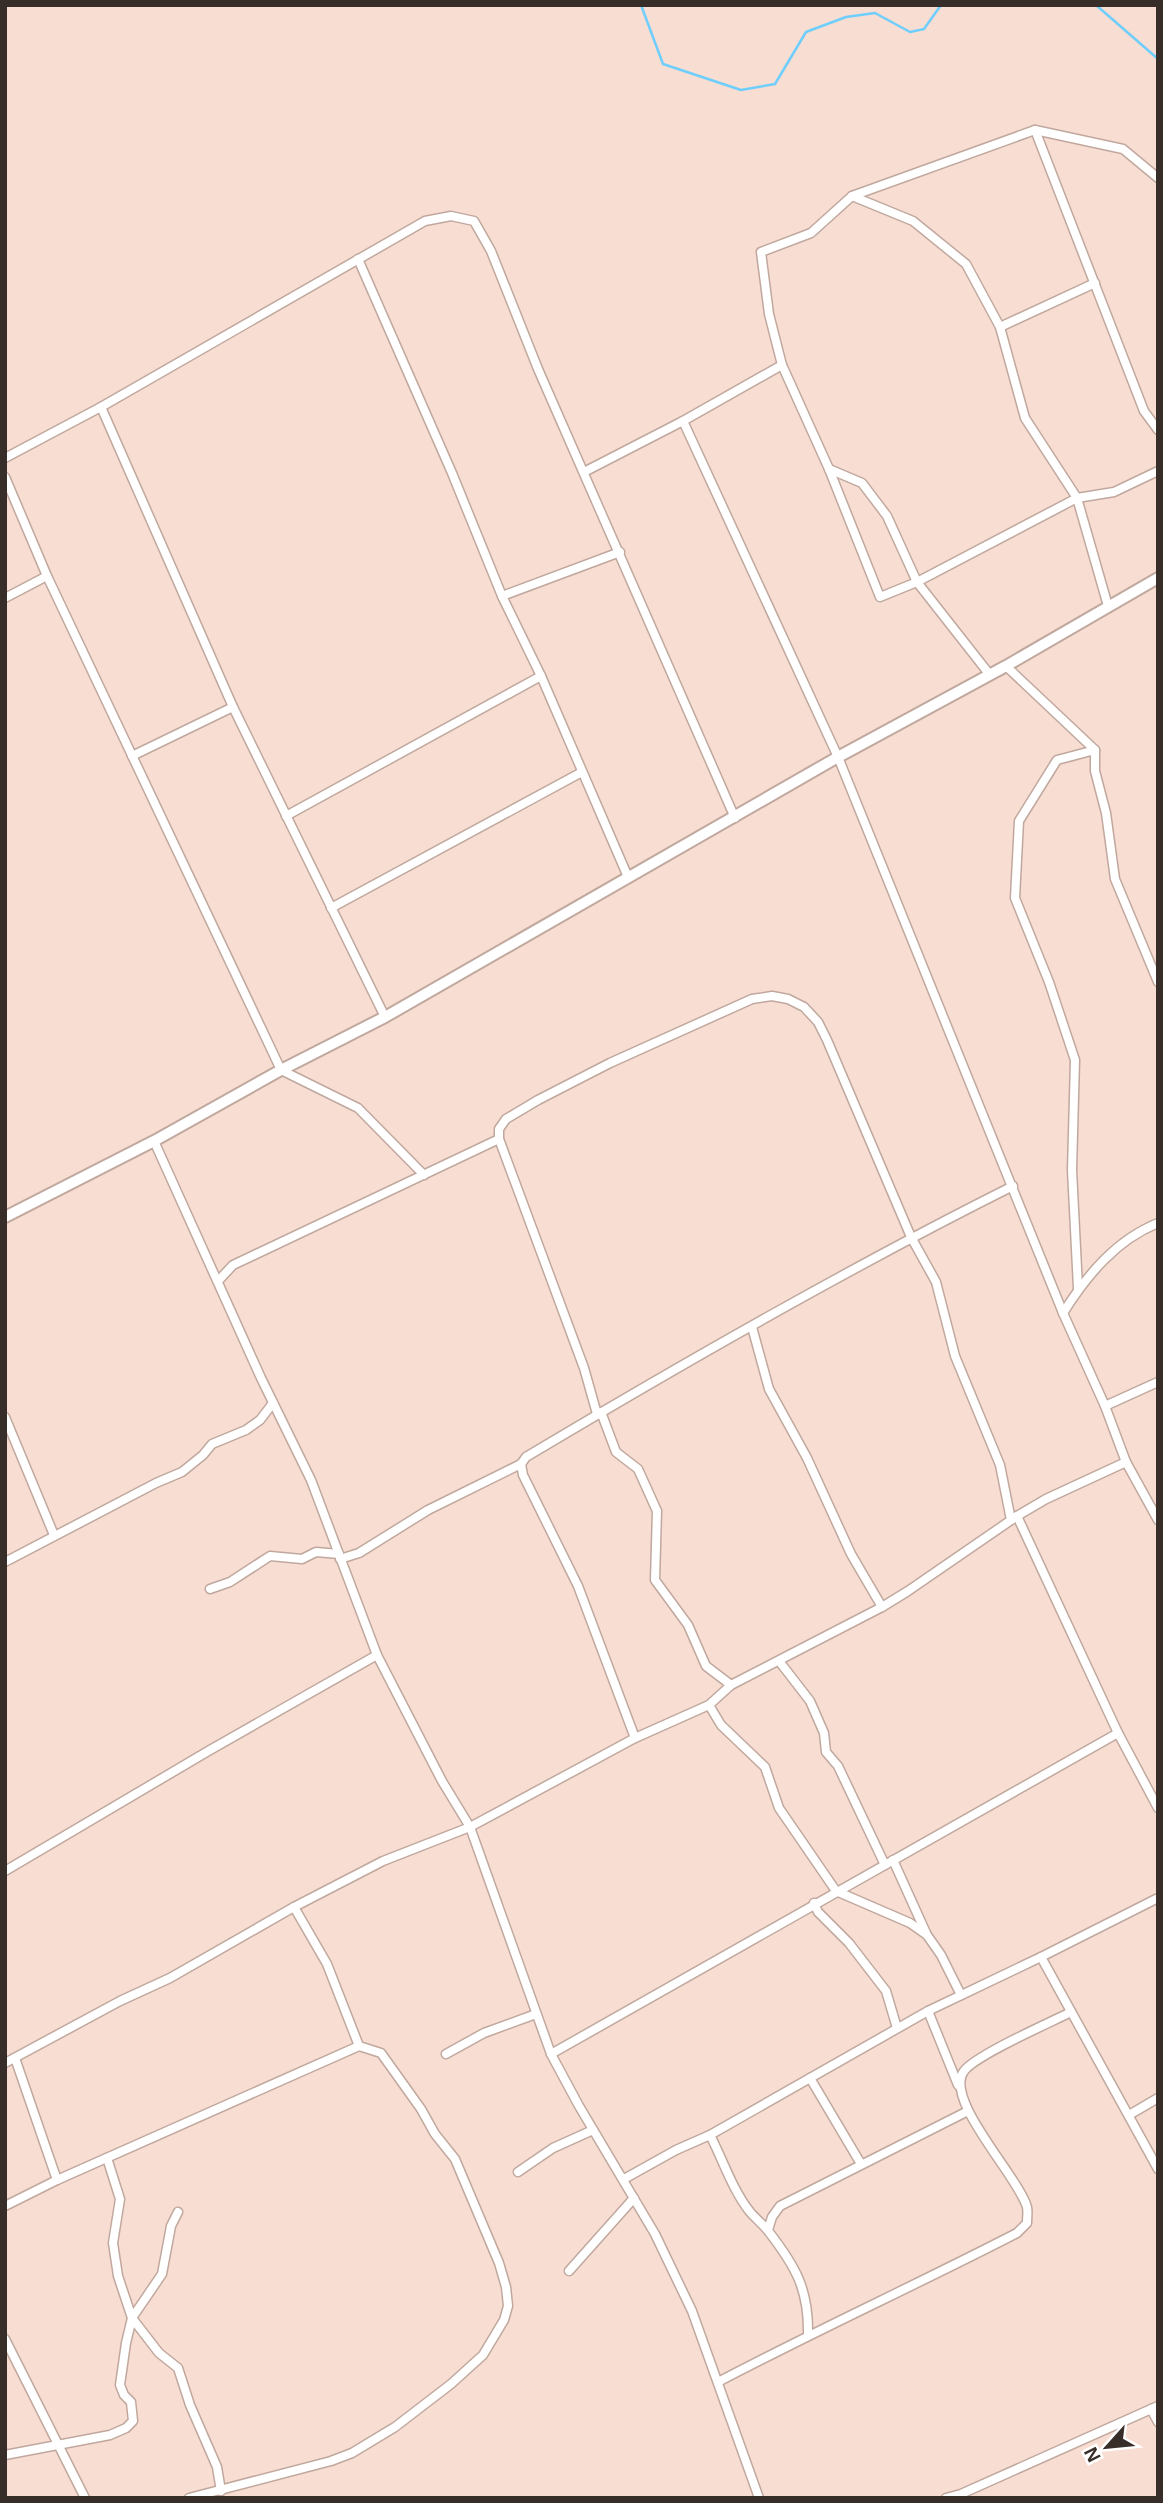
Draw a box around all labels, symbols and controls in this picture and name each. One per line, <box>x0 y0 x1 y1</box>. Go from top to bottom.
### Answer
north arrow <box>1072 2412 1142 2482</box>
text: N <box>1080 2444 1105 2465</box>

